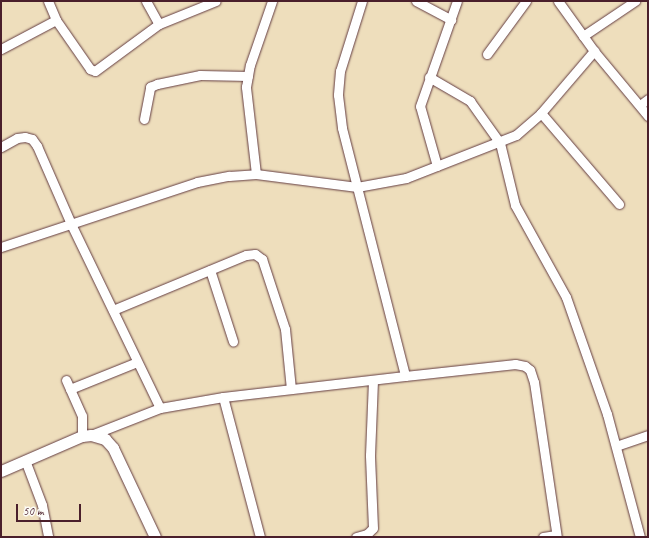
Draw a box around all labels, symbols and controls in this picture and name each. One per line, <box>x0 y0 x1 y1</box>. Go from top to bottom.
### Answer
scale bar <box>18 496 83 522</box>
text: 50 m <box>23 503 43 519</box>

